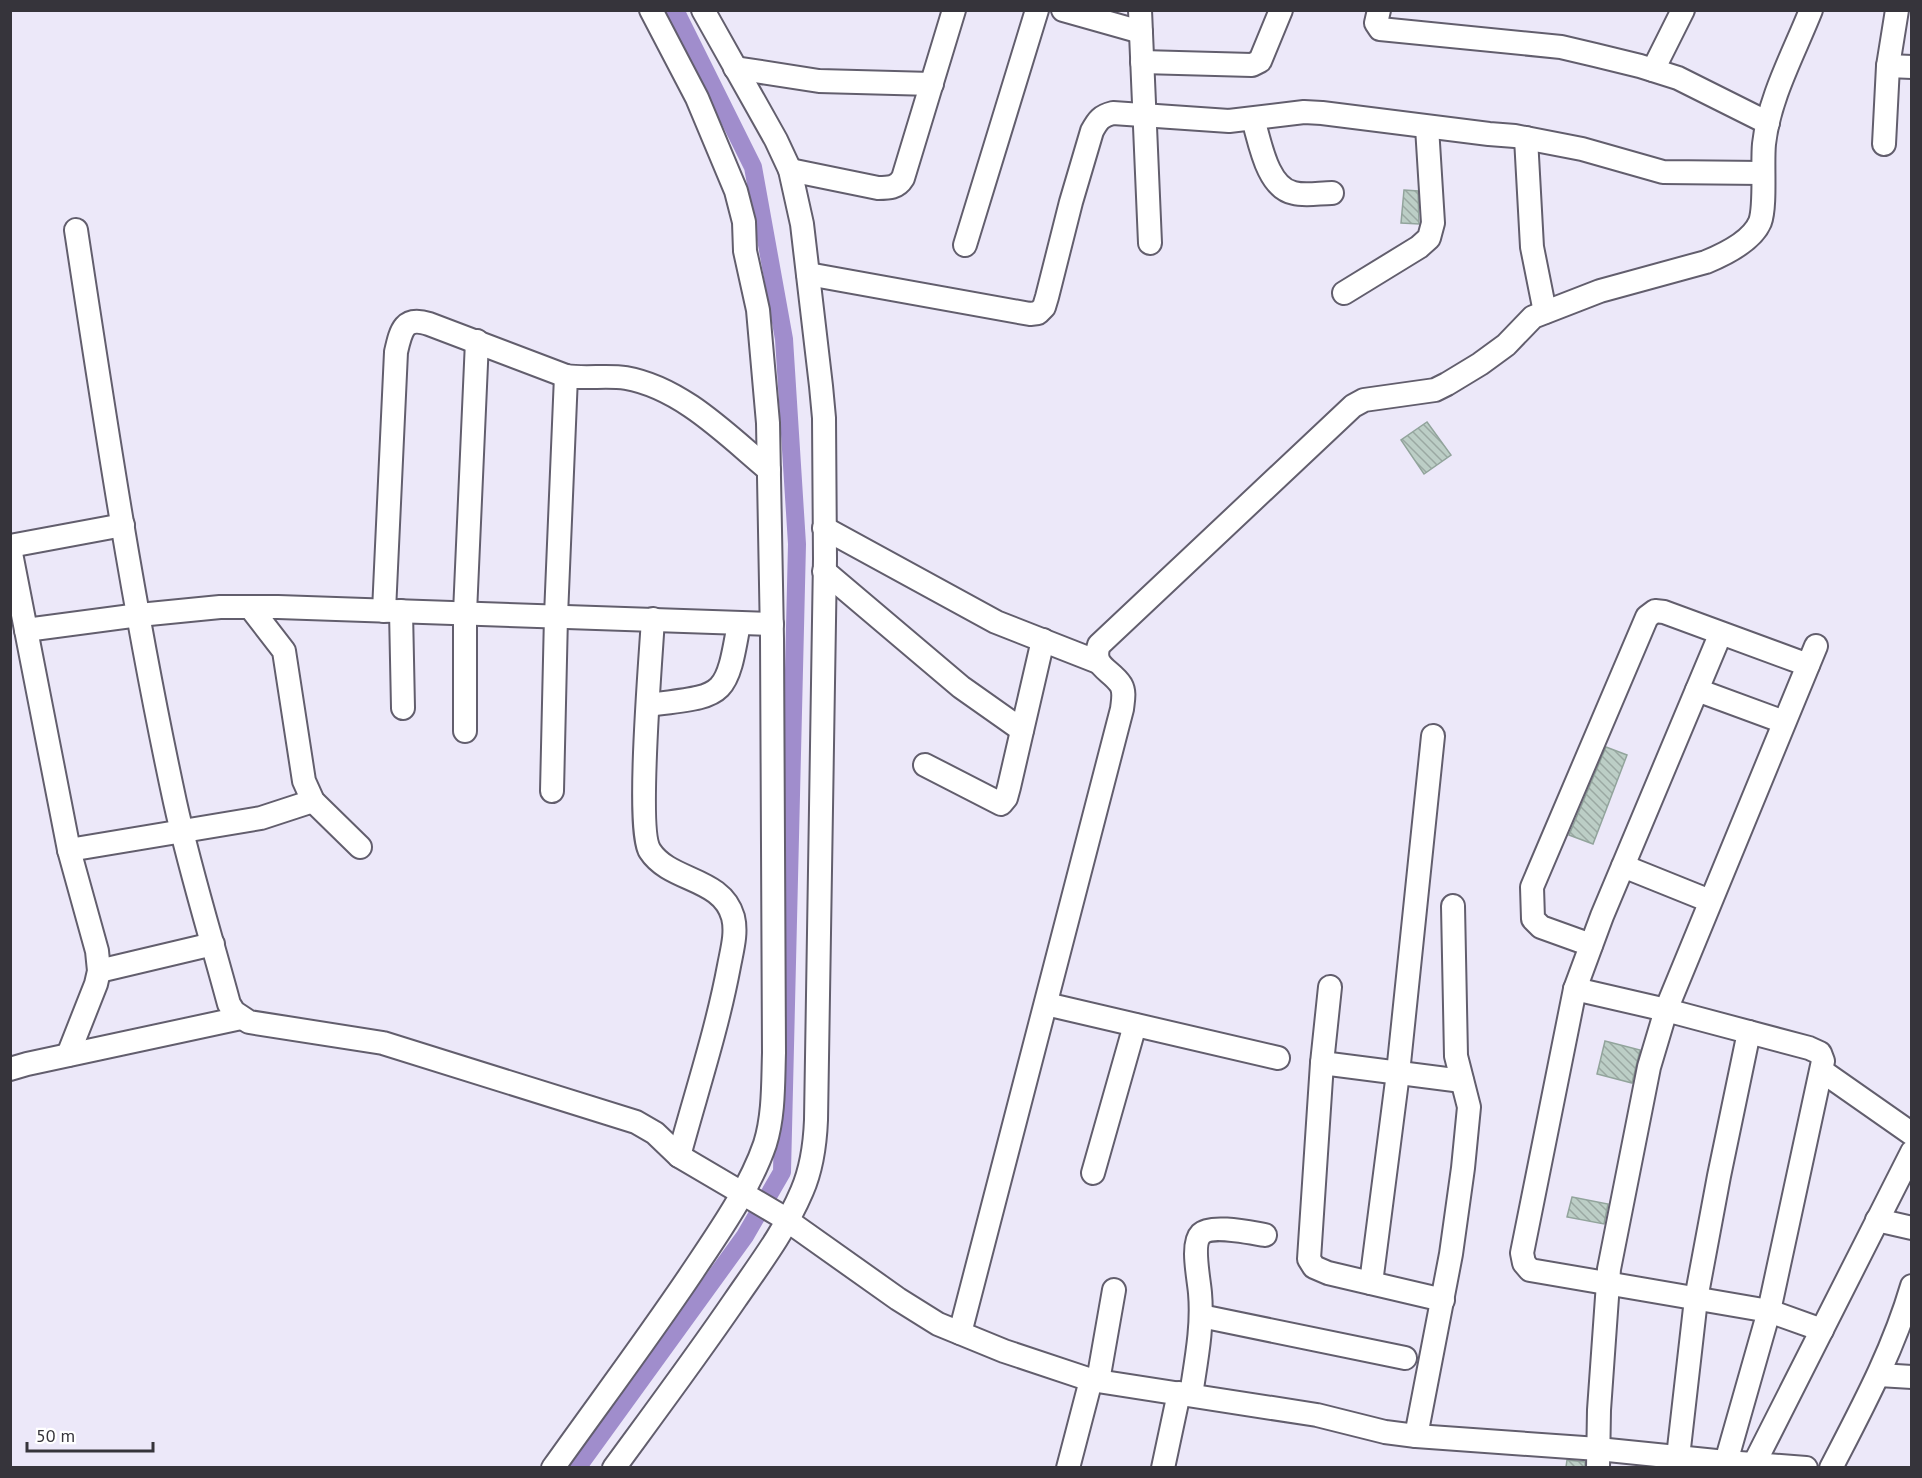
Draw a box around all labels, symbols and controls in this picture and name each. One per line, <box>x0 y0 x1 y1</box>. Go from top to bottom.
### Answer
scale bar <box>27 1415 153 1453</box>
text: 50 m <box>36 1424 75 1447</box>

